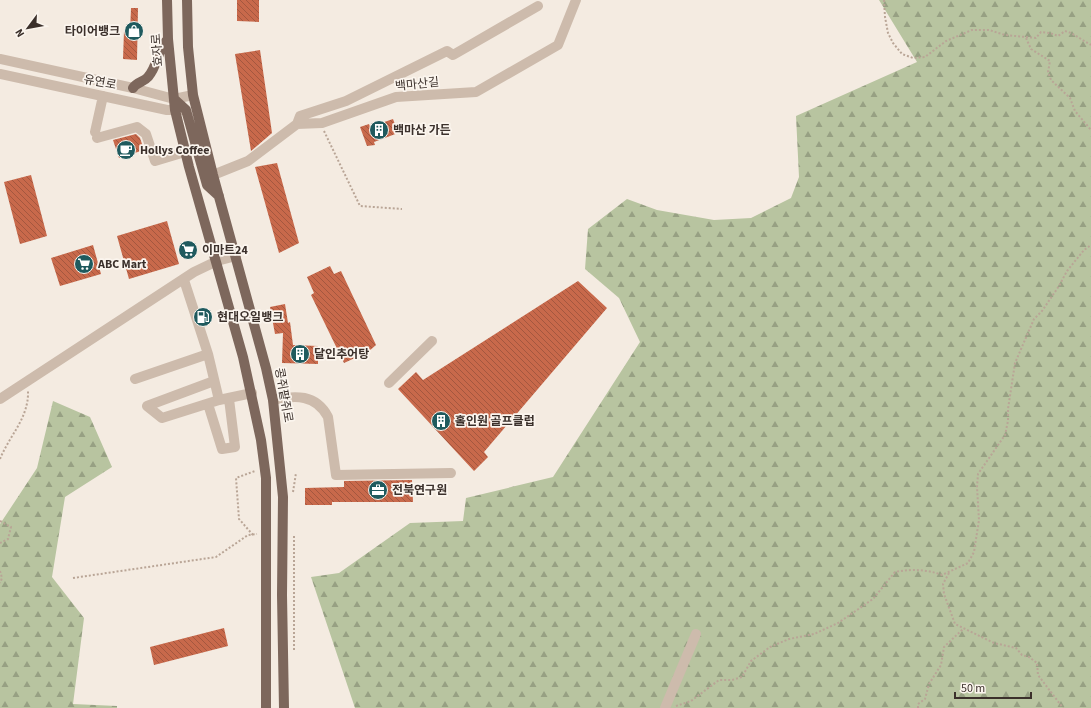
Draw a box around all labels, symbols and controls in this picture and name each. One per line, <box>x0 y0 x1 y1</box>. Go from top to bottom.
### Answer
north arrow <box>8 8 48 48</box>
shop icon: 타이어뱅크 <box>123 20 145 42</box>
place label: 타이어뱅크 <box>65 23 120 40</box>
text: N <box>12 26 28 40</box>
street label: 효자로 <box>148 33 167 67</box>
street label: 유연로 <box>82 71 118 94</box>
street label: 백마산길 <box>394 74 440 95</box>
building icon: 백마산 가든 <box>368 119 390 141</box>
place label: 백마산 가든 <box>393 122 451 139</box>
cafe icon: Hollys Coffee <box>115 139 137 161</box>
place label: Hollys Coffee <box>140 142 209 159</box>
supermarket icon: 이마트24 <box>177 239 199 261</box>
place label: 이마트24 <box>202 242 248 259</box>
supermarket icon: ABC Mart <box>73 253 95 275</box>
place label: ABC Mart <box>97 256 147 273</box>
fuel station icon: 현대오일뱅크 <box>192 306 214 328</box>
place label: 현대오일뱅크 <box>217 309 283 326</box>
building icon: 달인추어탕 <box>289 343 311 365</box>
place label: 달인추어탕 <box>314 346 369 363</box>
street label: 콩쥐팥쥐로 <box>270 366 297 424</box>
building icon: 홀인원 골프클럽 <box>430 410 452 432</box>
place label: 홀인원 골프클럽 <box>455 413 535 430</box>
office icon: 전북연구원 <box>367 479 389 501</box>
place label: 전북연구원 <box>392 482 447 499</box>
scale bar <box>955 674 1031 700</box>
text: 50 m <box>961 680 985 697</box>

